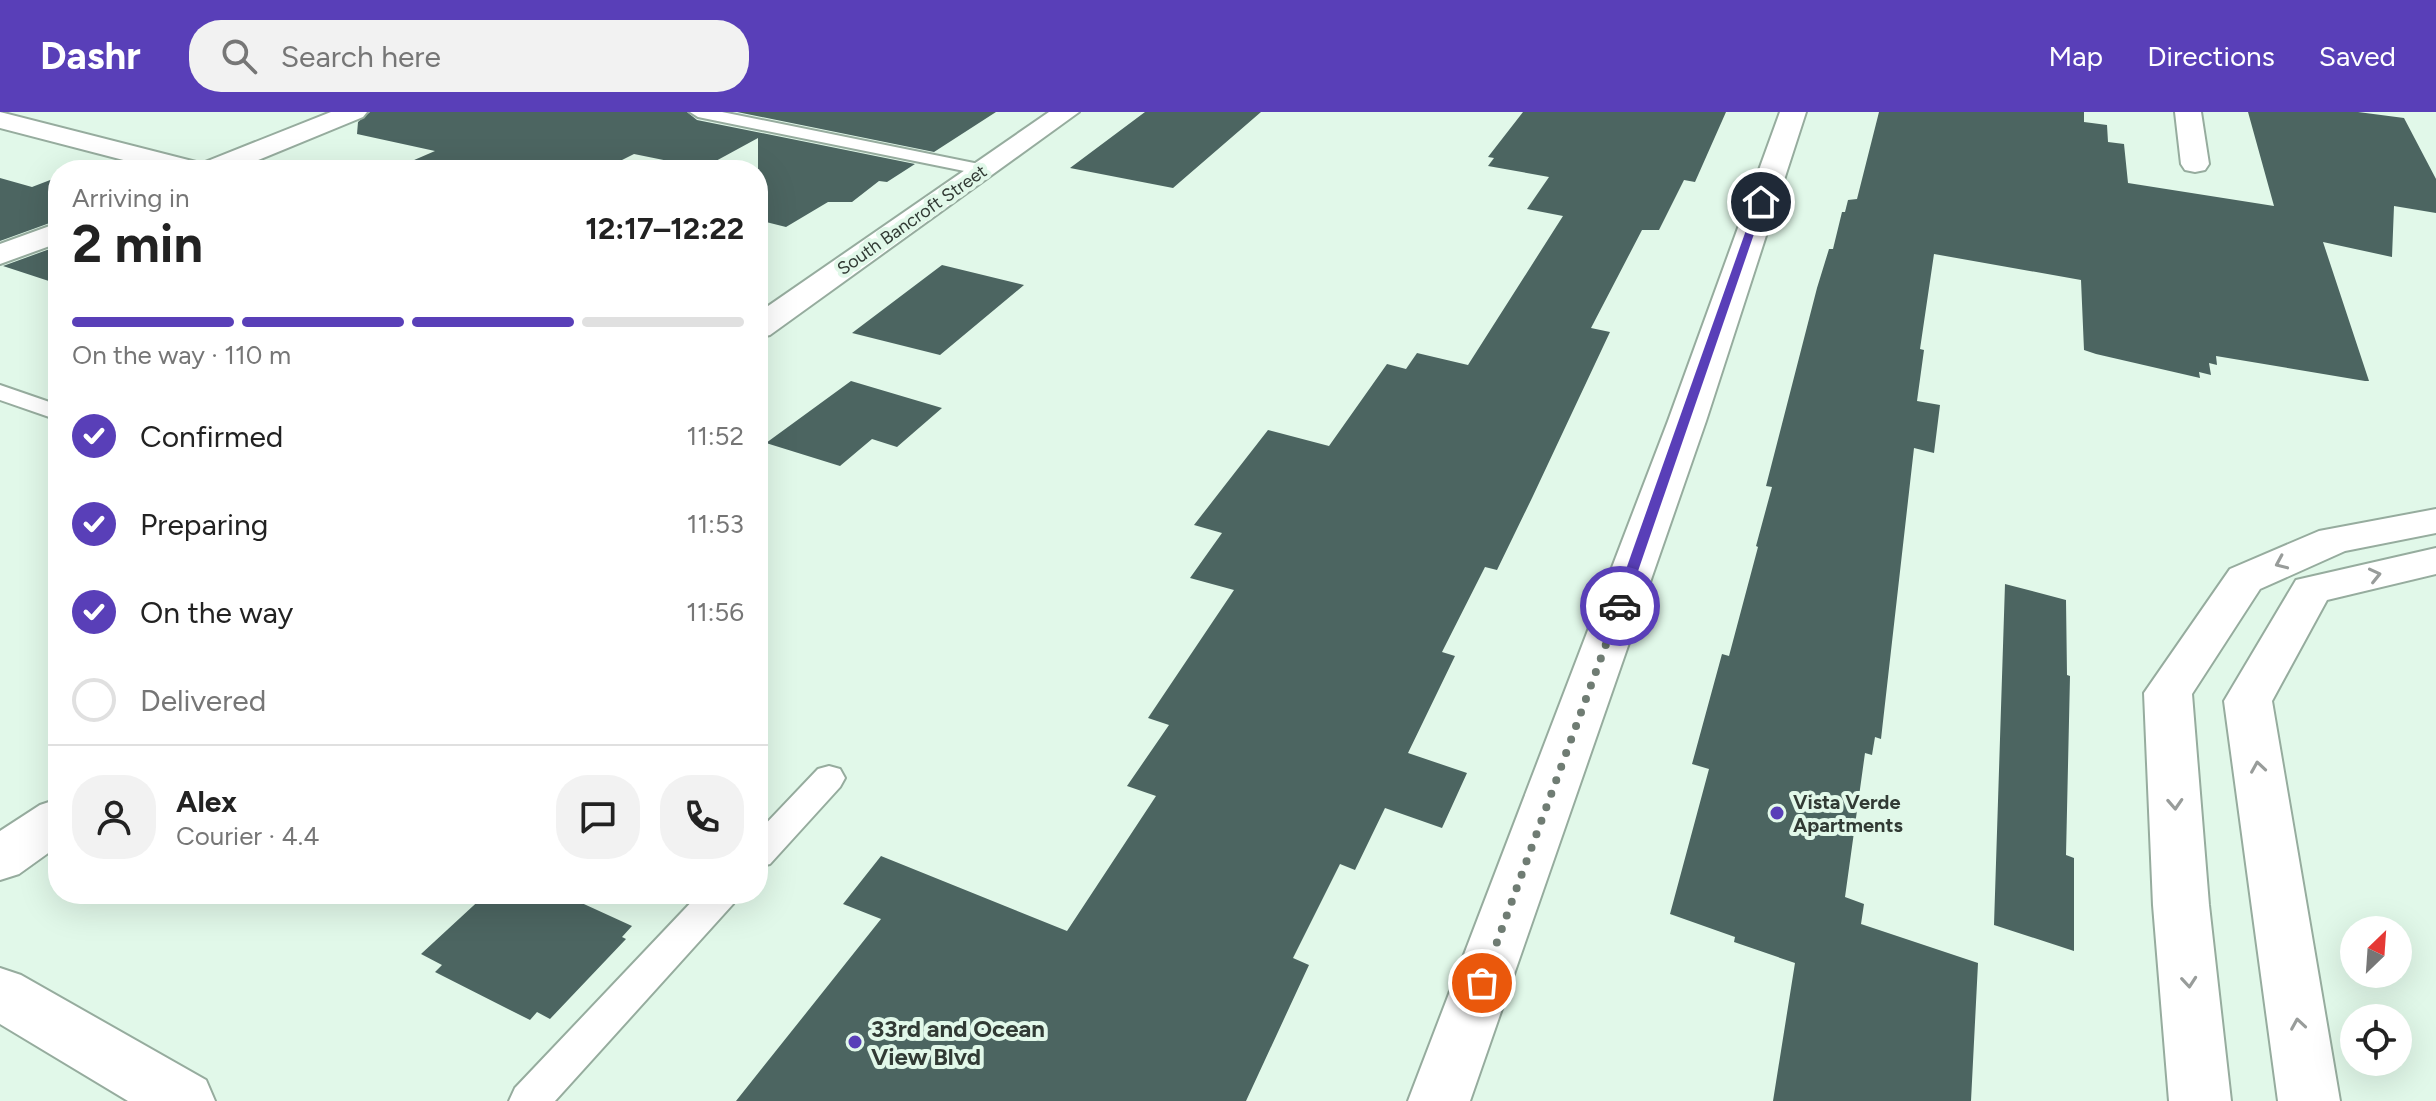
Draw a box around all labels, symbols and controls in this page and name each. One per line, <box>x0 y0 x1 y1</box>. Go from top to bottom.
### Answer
search box <box>189 20 749 92</box>
text: Dashr <box>40 33 141 79</box>
icon: search <box>217 34 261 78</box>
text: Search here <box>281 38 441 75</box>
text: Map <box>2049 39 2103 73</box>
text: Directions <box>2147 39 2275 73</box>
text: Saved <box>2319 39 2396 73</box>
street label: South Bancroft Street <box>833 160 991 280</box>
pin <box>1727 168 1795 236</box>
icon: home <box>1739 180 1783 224</box>
text: Arriving in <box>72 182 190 214</box>
text: 12:17–12:22 <box>585 210 744 247</box>
text: 2 min <box>72 213 203 275</box>
text: On the way · 110 m <box>72 339 291 371</box>
icon: check <box>72 414 116 458</box>
text: Confirmed <box>140 418 283 455</box>
text: 11:52 <box>686 420 744 452</box>
icon: check <box>72 502 116 546</box>
text: Preparing <box>140 506 268 543</box>
text: 11:53 <box>687 508 744 540</box>
one-way arrow <box>2274 554 2289 570</box>
courier <box>1580 566 1660 646</box>
one-way arrow <box>2368 567 2381 584</box>
icon: car <box>1598 584 1642 628</box>
icon: check <box>72 590 116 634</box>
text: On the way <box>140 594 293 631</box>
text: 11:56 <box>686 596 744 628</box>
text: Delivered <box>140 682 266 719</box>
one-way arrow <box>2251 760 2268 774</box>
button: person <box>72 775 156 859</box>
button: chat <box>556 775 640 859</box>
button: phone <box>660 775 744 859</box>
text: Alex <box>176 783 237 820</box>
place label: Vista Verde Apartments <box>1793 790 1903 837</box>
one-way arrow <box>2166 798 2183 811</box>
marker: Vista Verde Apartments <box>1768 804 1786 822</box>
text: Courier · 4.4 <box>176 820 319 852</box>
north arrow <box>2340 916 2412 988</box>
map controls <box>2340 916 2412 1076</box>
pin <box>1448 949 1516 1017</box>
icon: bag <box>1460 961 1504 1005</box>
one-way arrow <box>2180 976 2197 989</box>
button: locate <box>2340 1004 2412 1076</box>
place label: 33rd and Ocean View Blvd <box>871 1014 1045 1071</box>
one-way arrow <box>2290 1017 2307 1031</box>
marker: 33rd and Ocean View Blvd <box>846 1033 864 1051</box>

